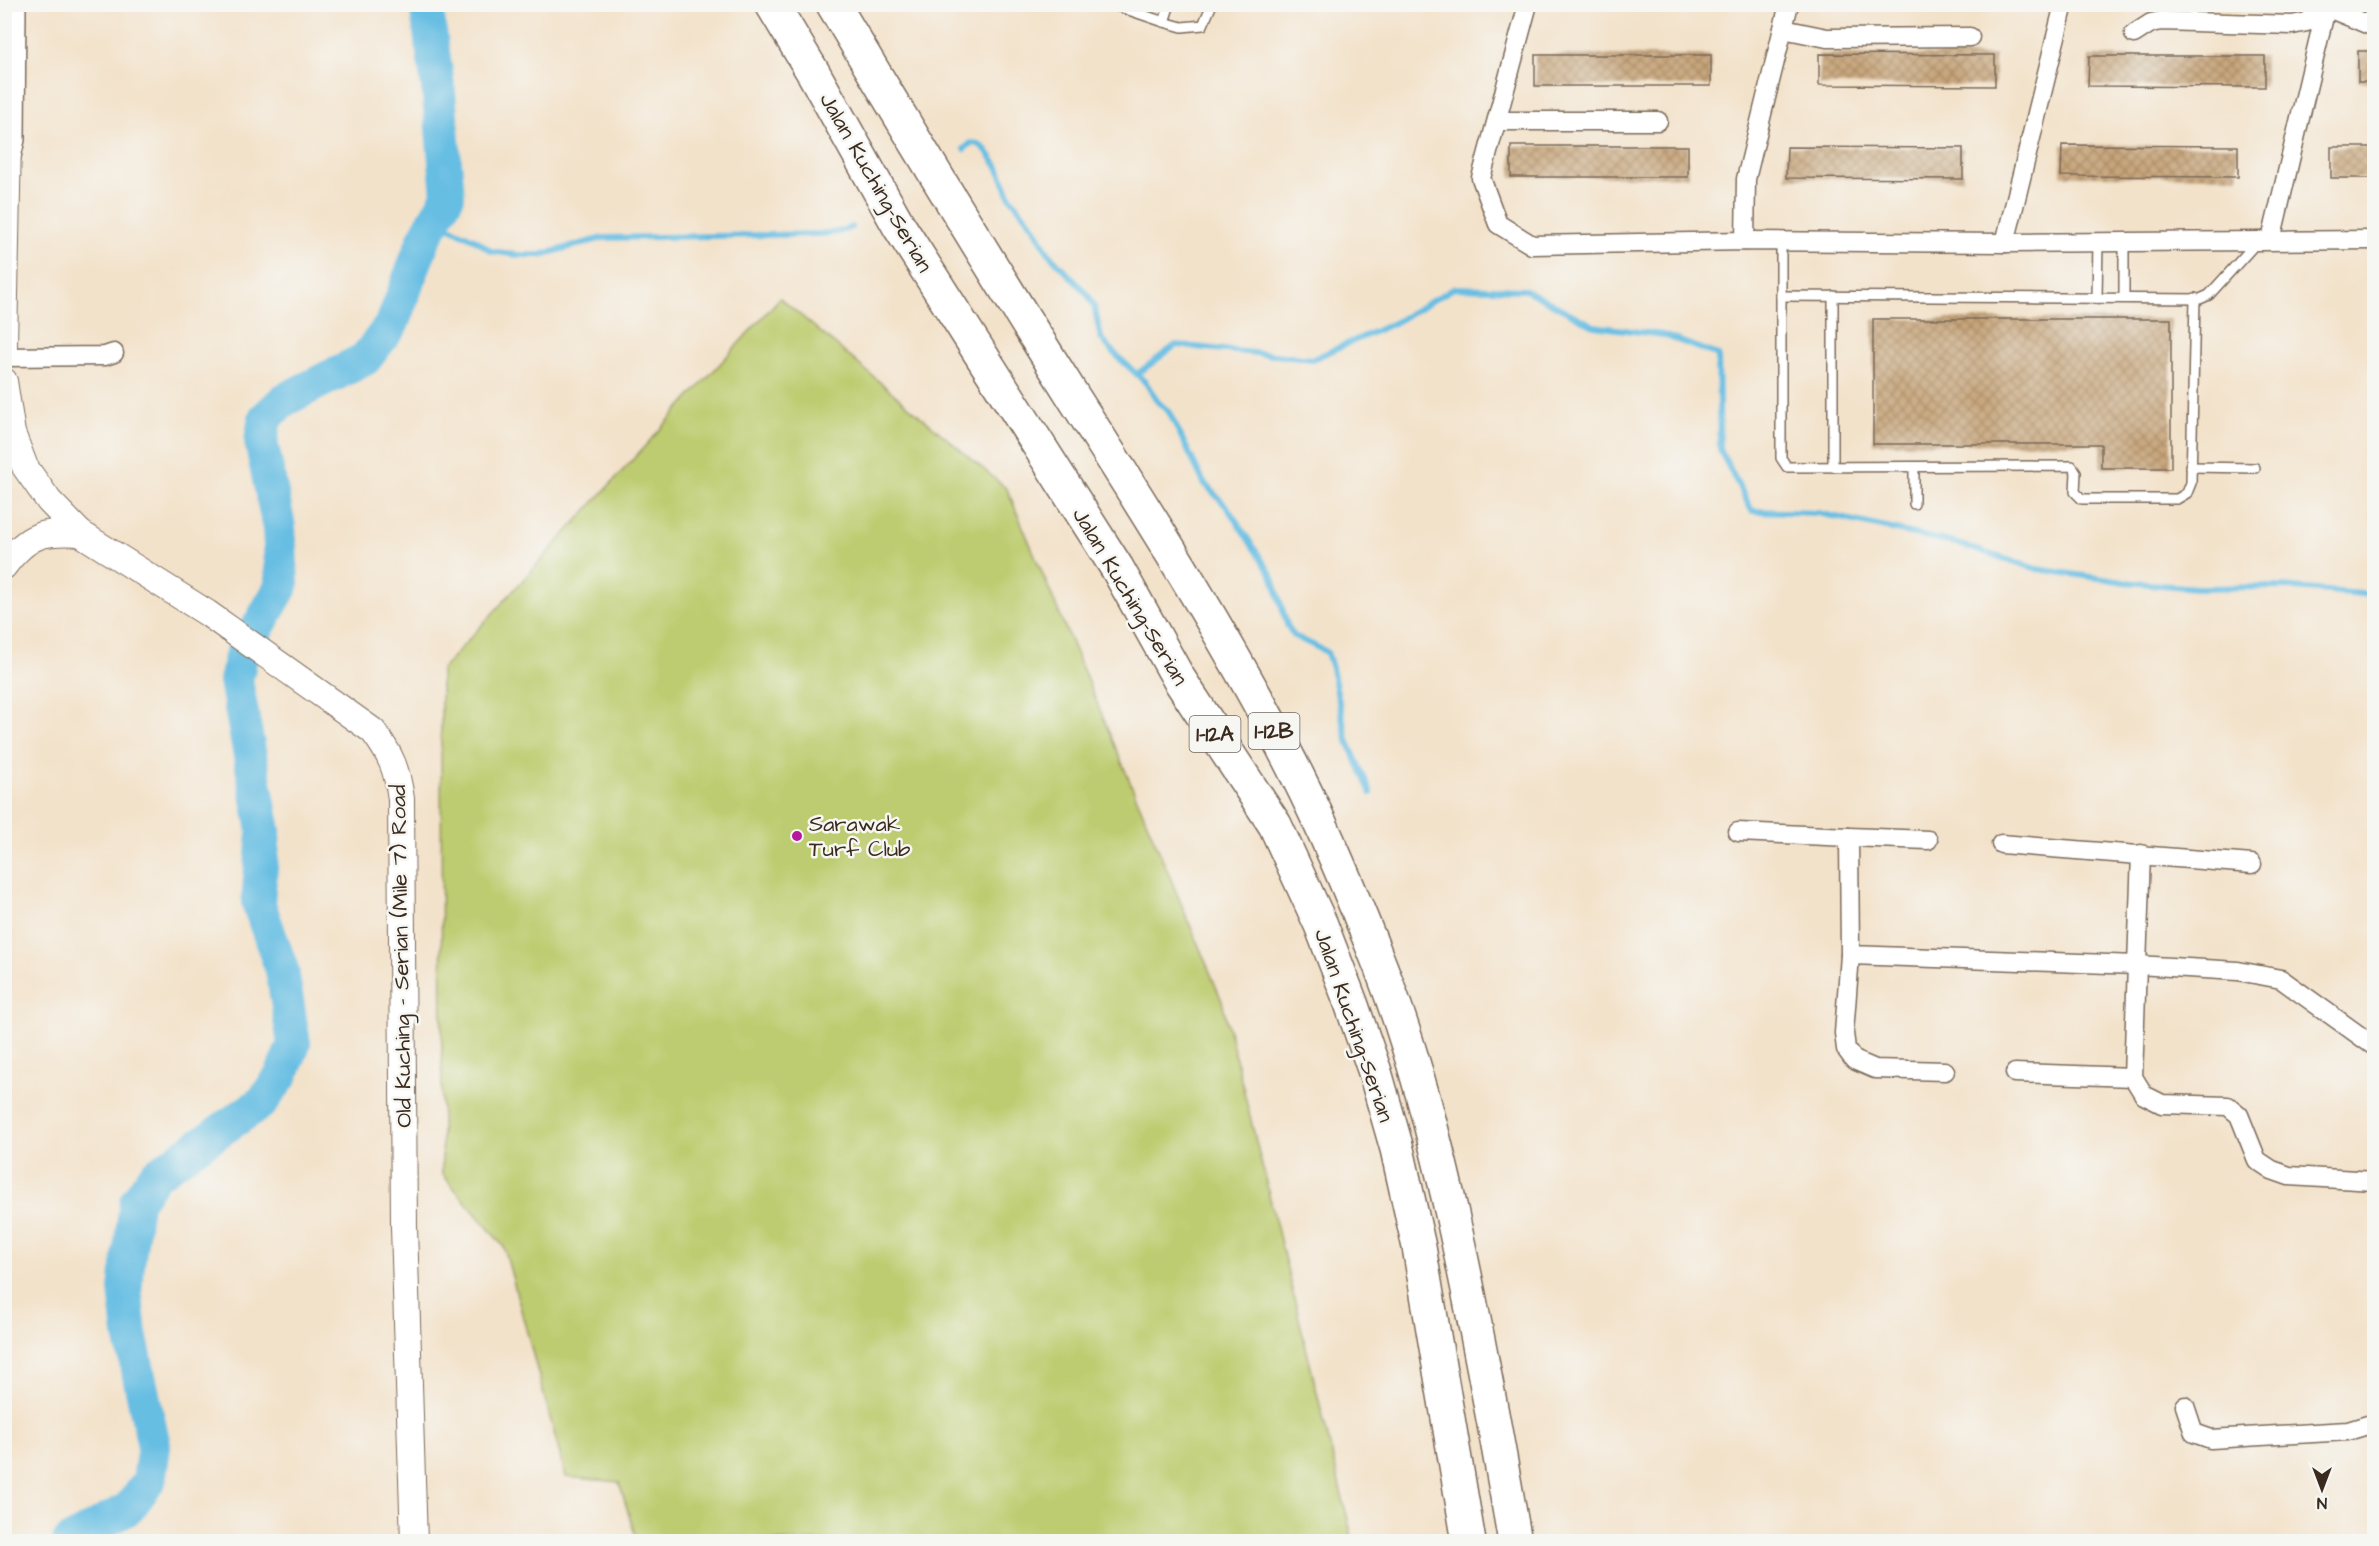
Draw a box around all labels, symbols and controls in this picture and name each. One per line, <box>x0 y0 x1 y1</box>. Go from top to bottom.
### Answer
street label: Jalan Kuching-Serian <box>811 87 940 279</box>
street label: Jalan Kuching-Serian <box>1063 502 1195 692</box>
road number: 1-12B <box>1248 713 1300 749</box>
road number: 1-12A <box>1190 716 1240 752</box>
street label: Old Kuching - Serian (Mile 7) Road <box>383 784 421 1128</box>
place label: Sarawak Turf Club <box>809 809 910 865</box>
marker: Sarawak Turf Club <box>790 829 804 843</box>
street label: Jalan Kuching-Serian <box>1305 925 1401 1127</box>
north arrow <box>2292 1459 2352 1519</box>
text: N <box>2317 1492 2327 1514</box>

